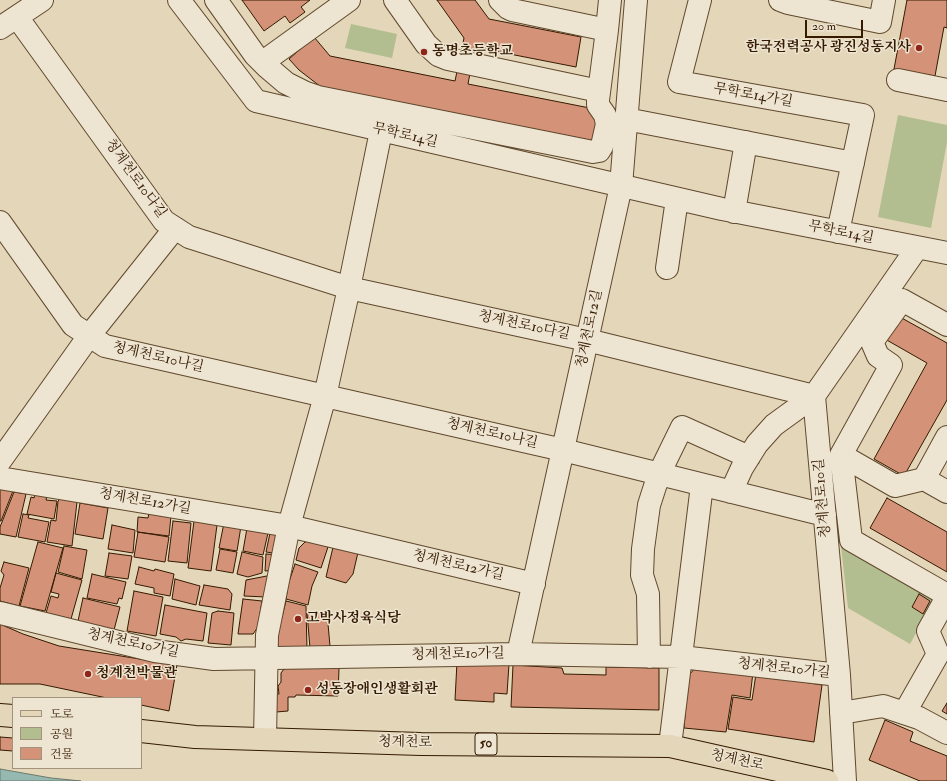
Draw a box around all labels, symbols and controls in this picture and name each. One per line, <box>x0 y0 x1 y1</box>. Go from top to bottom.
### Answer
scale bar <box>807 12 865 38</box>
text: 20 m <box>812 19 836 34</box>
place label: 한국전력공사 광진성동지사 <box>746 40 911 56</box>
marker: 한국전력공사 광진성동지사 <box>914 43 924 53</box>
place label: 동명초등학교 <box>432 44 513 60</box>
marker: 동명초등학교 <box>419 47 429 57</box>
street label: 무학로14가길 <box>712 81 794 111</box>
street label: 무학로14길 <box>371 120 439 152</box>
street label: 청계천로10다길 <box>101 136 169 222</box>
street label: 무학로14길 <box>807 218 875 248</box>
street label: 청계천로12길 <box>573 288 607 370</box>
street label: 청계천로10다길 <box>477 308 571 344</box>
street label: 청계천로10나길 <box>111 339 205 377</box>
street label: 청계천로10나길 <box>445 415 539 453</box>
street label: 청계천로10길 <box>811 458 835 538</box>
street label: 청계천로12가길 <box>98 486 192 518</box>
street label: 청계천로12가길 <box>411 547 505 585</box>
place label: 고박사정육식당 <box>306 611 401 627</box>
marker: 고박사정육식당 <box>293 614 303 624</box>
street label: 청계천로10가길 <box>86 626 180 662</box>
street label: 청계천로10가길 <box>411 646 505 664</box>
street label: 청계천로10가길 <box>737 656 831 682</box>
place label: 청계천박물관 <box>96 666 177 682</box>
marker: 청계천박물관 <box>83 669 93 679</box>
place label: 성동장애인생활회관 <box>316 682 438 698</box>
marker: 성동장애인생활회관 <box>303 685 313 695</box>
legend <box>12 697 142 769</box>
text: 도로 <box>50 707 73 722</box>
text: 공원 <box>50 727 73 742</box>
road number: 50 <box>475 733 497 755</box>
street label: 청계천로 <box>378 734 432 752</box>
text: 건물 <box>50 747 73 762</box>
street label: 청계천로 <box>709 747 765 775</box>

